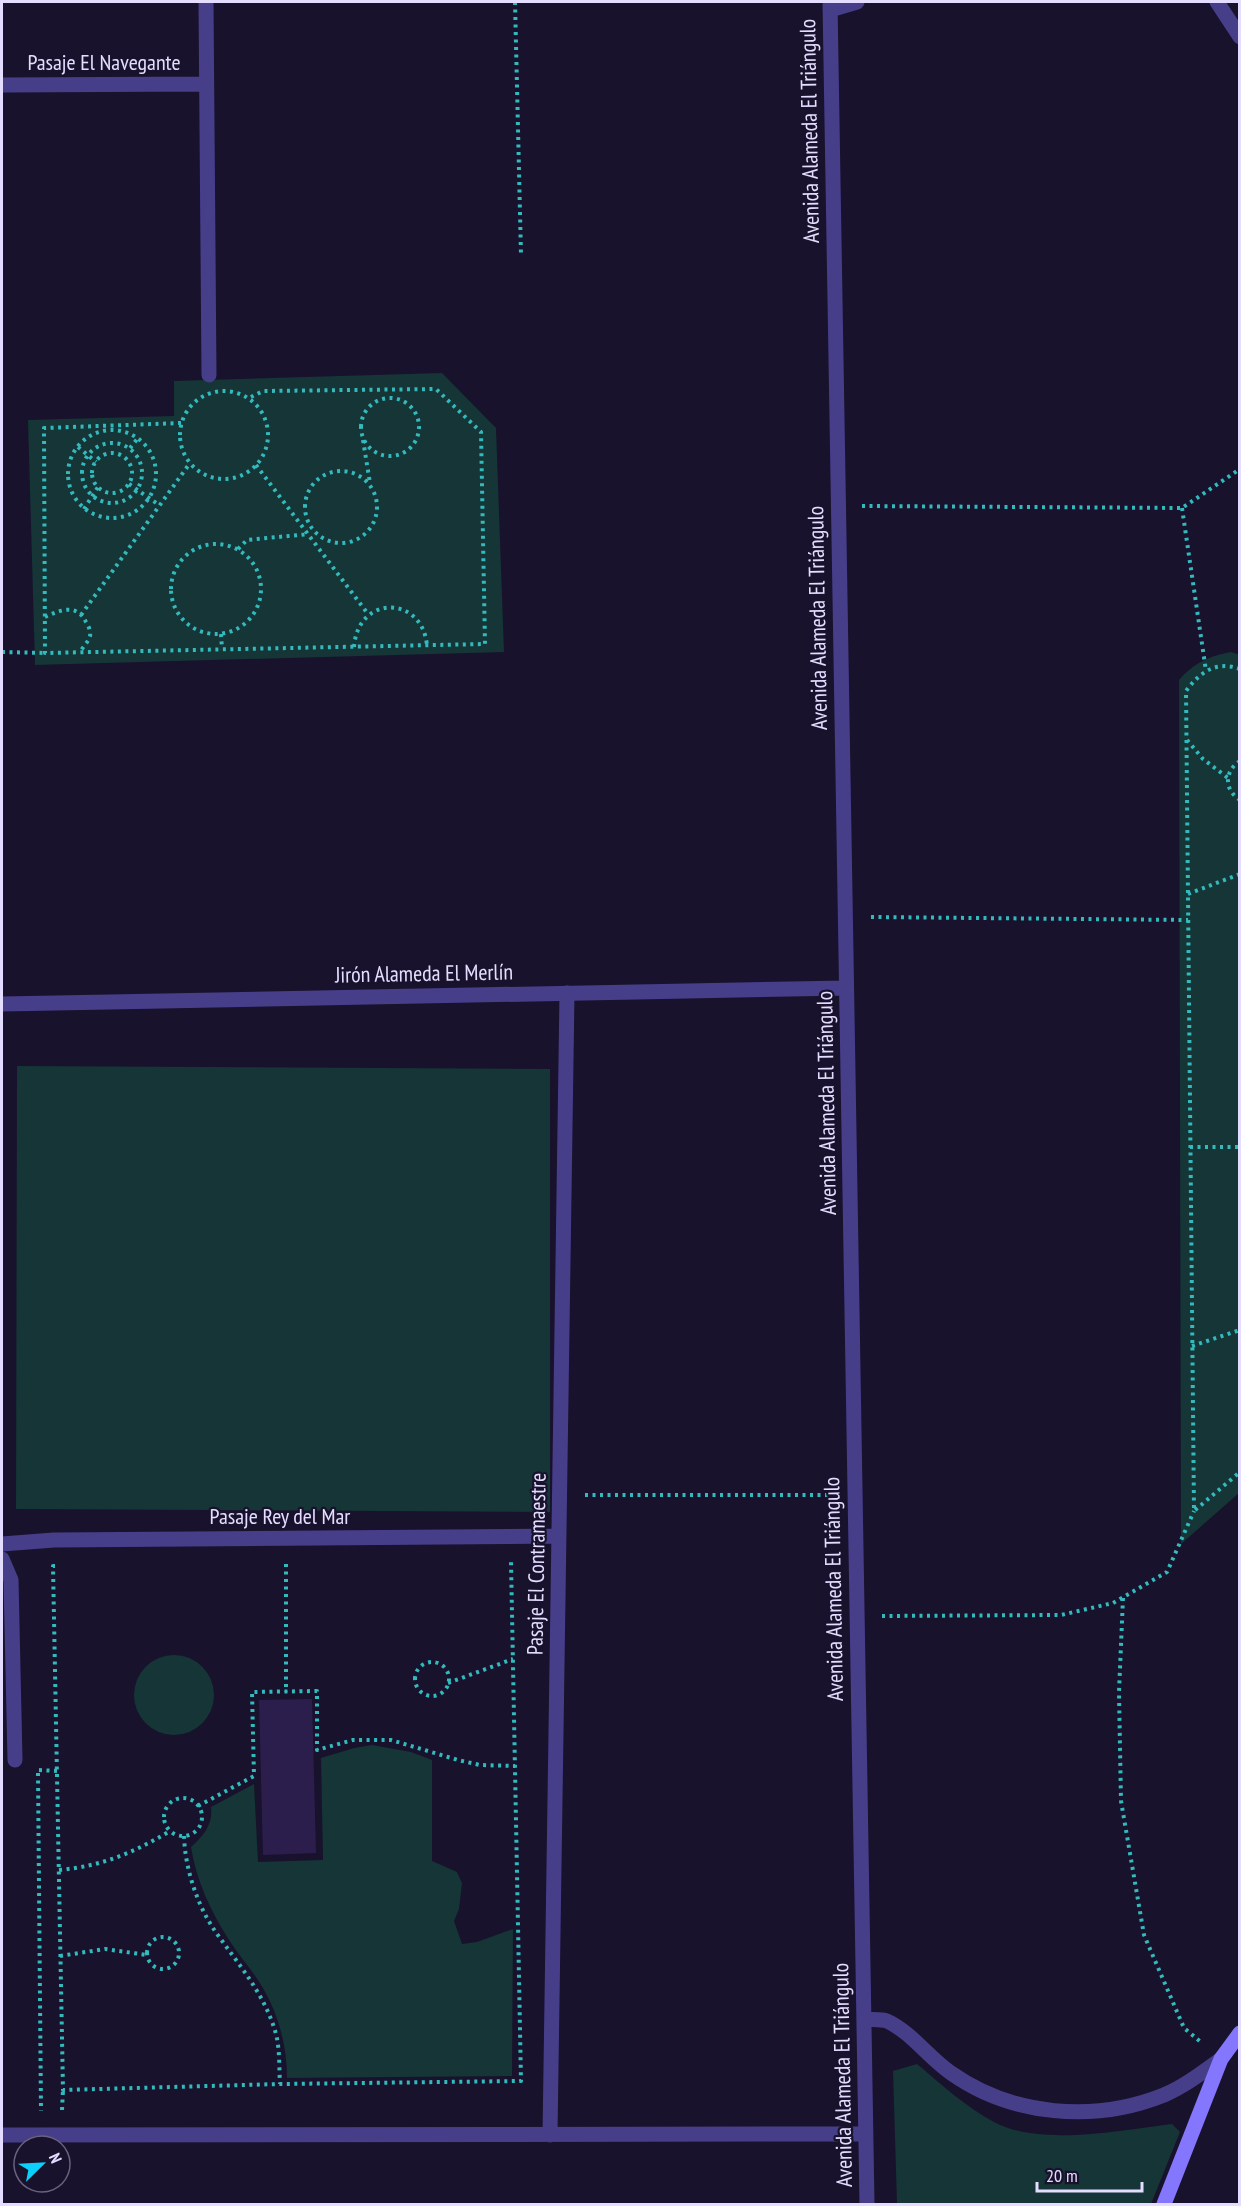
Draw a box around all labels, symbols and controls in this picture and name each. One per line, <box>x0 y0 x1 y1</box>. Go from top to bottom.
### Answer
street label: Avenida Alameda El Triángulo <box>793 19 825 243</box>
street label: Pasaje El Navegante <box>27 48 181 76</box>
street label: Avenida Alameda El Triángulo <box>801 506 833 730</box>
street label: Jirón Alameda El Merlín <box>334 957 513 989</box>
street label: Avenida Alameda El Triángulo <box>810 991 842 1215</box>
street label: Pasaje El Contramaestre <box>520 1473 552 1655</box>
street label: Avenida Alameda El Triángulo <box>817 1477 849 1701</box>
street label: Pasaje Rey del Mar <box>210 1502 350 1530</box>
street label: Avenida Alameda El Triángulo <box>826 1963 858 2187</box>
north arrow <box>12 2134 72 2194</box>
text: N <box>45 2150 67 2166</box>
scale bar <box>1037 2155 1142 2193</box>
text: 20 m <box>1046 2164 1078 2187</box>

